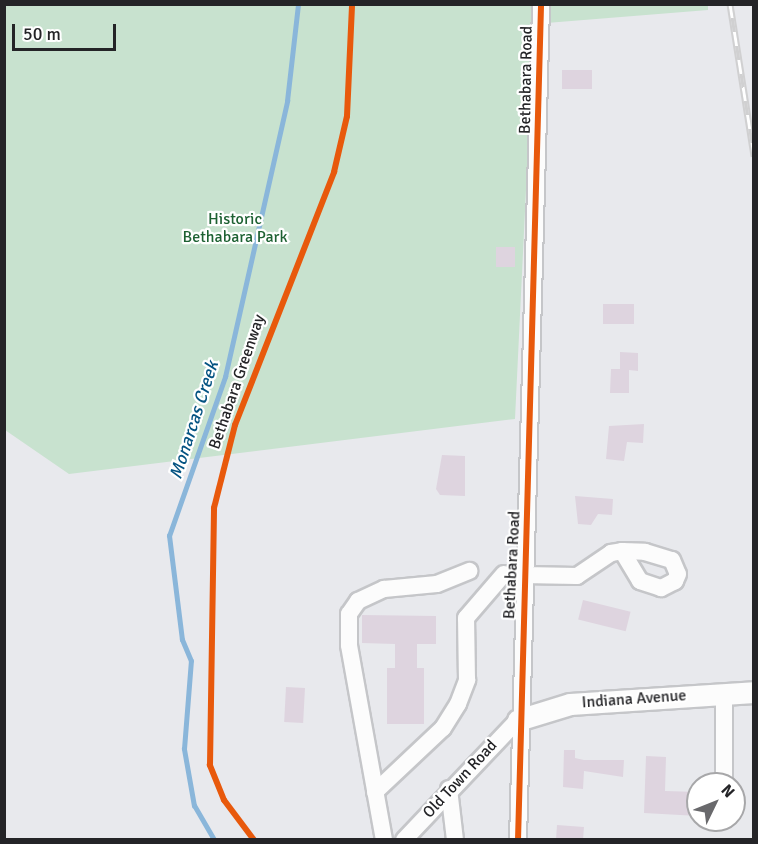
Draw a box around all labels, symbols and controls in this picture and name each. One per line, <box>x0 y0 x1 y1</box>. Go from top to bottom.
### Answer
scale bar <box>15 12 118 50</box>
text: 50 m <box>23 23 61 45</box>
street label: Bethabara Road <box>515 26 537 134</box>
park label: Historic Bethabara Park <box>183 209 287 247</box>
street label: Bethabara Greenway <box>205 312 269 452</box>
water label: Monarcas Creek <box>165 358 223 482</box>
street label: Bethabara Road <box>500 510 524 620</box>
street label: Indiana Avenue <box>581 686 687 712</box>
street label: Old Town Road <box>419 736 501 822</box>
north arrow <box>686 772 746 832</box>
text: N <box>717 780 739 802</box>

